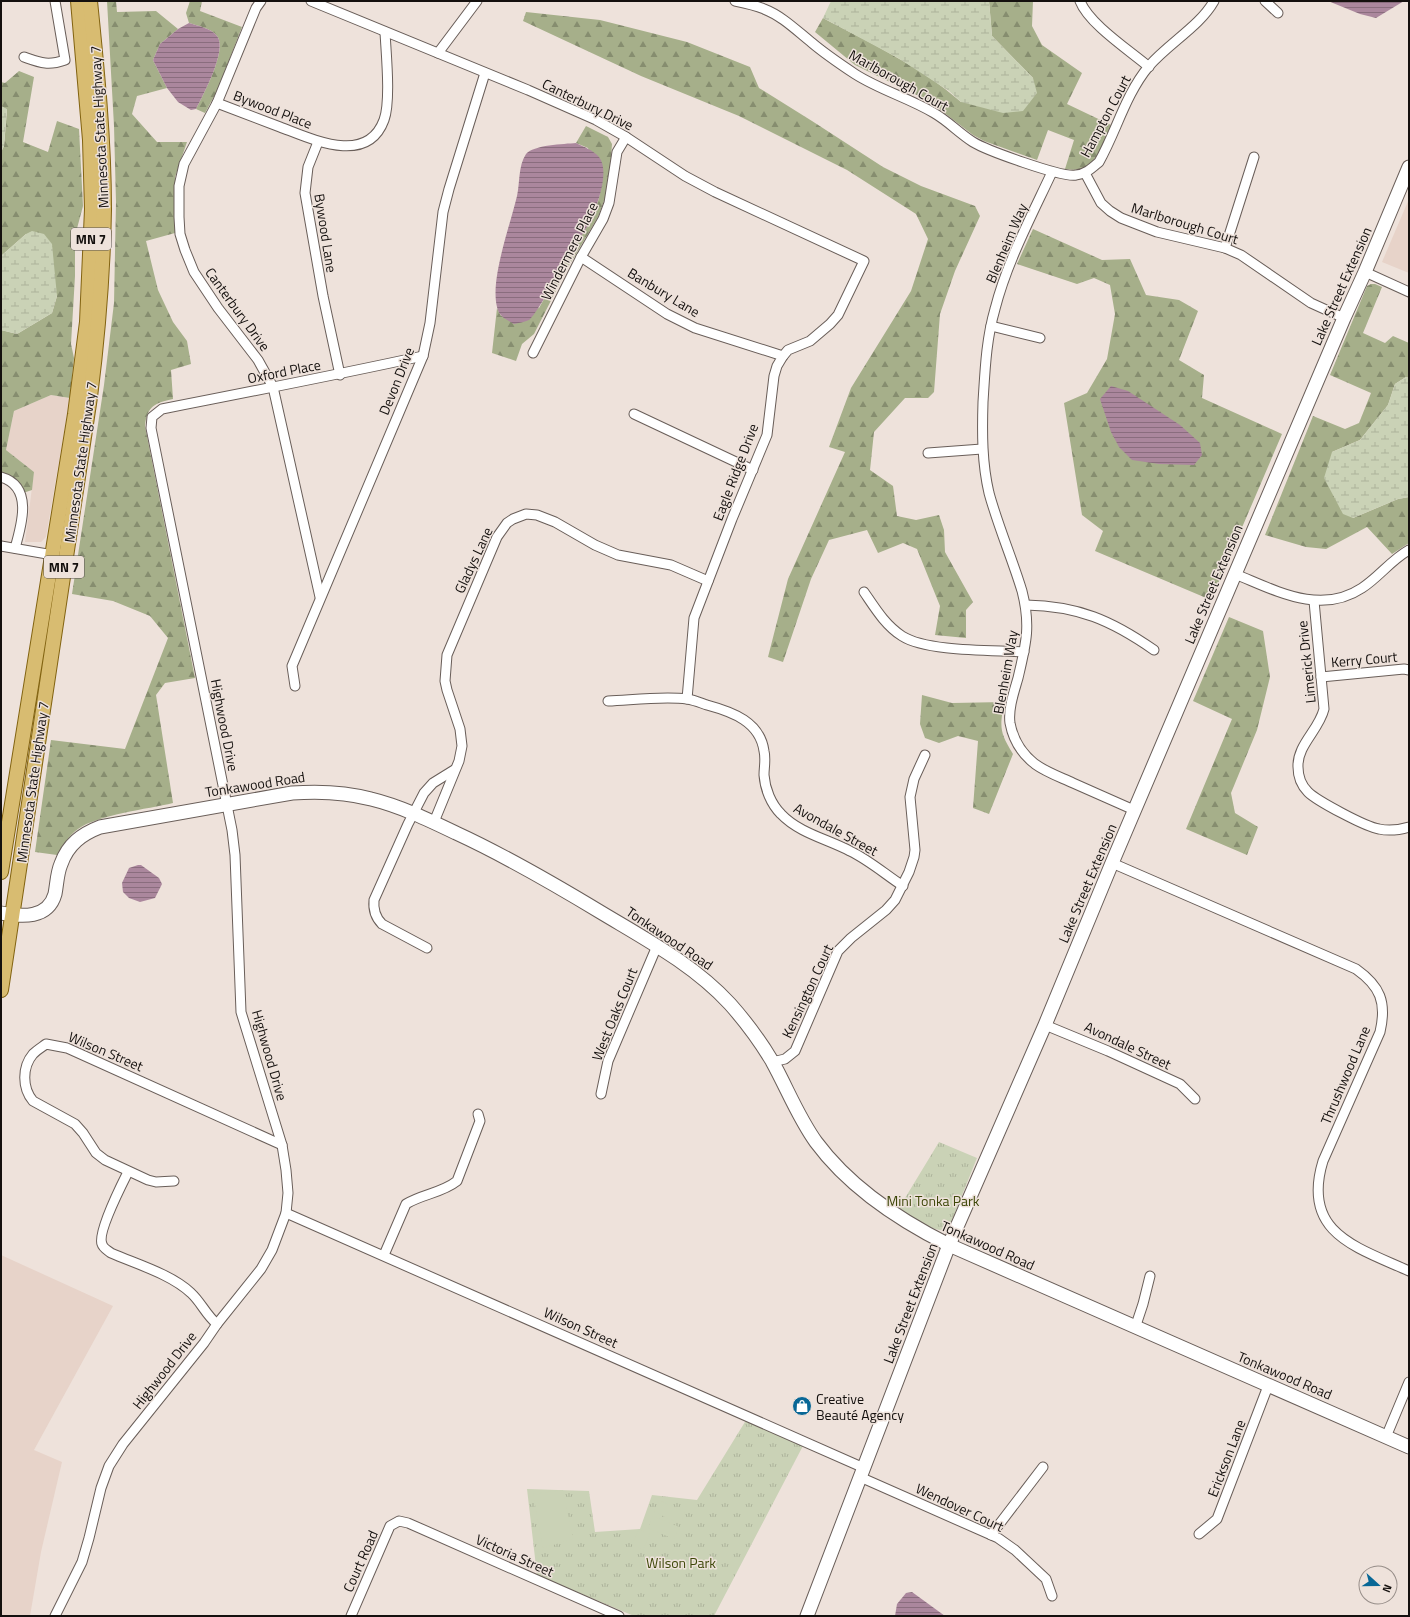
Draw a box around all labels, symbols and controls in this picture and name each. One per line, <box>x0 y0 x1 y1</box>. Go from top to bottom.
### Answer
street label: Marlborough Court <box>845 44 953 116</box>
street label: Minnesota State Highway 7 <box>84 45 114 209</box>
street label: Hampton Court <box>1074 71 1136 161</box>
street label: Canterbury Drive <box>539 73 637 135</box>
street label: Bywood Place <box>231 84 315 134</box>
street label: Bywood Lane <box>309 192 343 274</box>
street label: Marlborough Court <box>1129 197 1241 249</box>
street label: Windermere Place <box>535 198 603 304</box>
street label: Blenheim Way <box>980 200 1032 286</box>
street label: Lake Street Extension <box>1305 223 1377 349</box>
road number: MN 7 <box>71 228 111 250</box>
street label: Banbury Lane <box>624 262 704 322</box>
street label: Canterbury Drive <box>200 263 276 355</box>
street label: Devon Drive <box>373 344 419 418</box>
street label: Oxford Place <box>246 354 322 388</box>
street label: Minnesota State Highway 7 <box>58 380 102 544</box>
street label: Eagle Ridge Drive <box>707 420 763 524</box>
street label: Lake Street Extension <box>1178 521 1248 647</box>
street label: Gladys Lane <box>449 523 497 597</box>
road number: MN 7 <box>44 556 84 578</box>
street label: Limerick Drive <box>1291 620 1321 704</box>
street label: Blenheim Way <box>987 628 1023 716</box>
street label: Kerry Court <box>1330 646 1398 672</box>
street label: Highwood Drive <box>206 677 244 773</box>
street label: Minnesota State Highway 7 <box>10 700 54 864</box>
street label: Tonkawood Road <box>204 766 306 802</box>
street label: Avondale Street <box>790 797 882 861</box>
street label: Lake Street Extension <box>1052 820 1122 946</box>
street label: Tonkawood Road <box>622 901 718 975</box>
street label: Kensington Court <box>776 940 838 1041</box>
street label: West Oaks Court <box>586 964 642 1064</box>
street label: Highwood Drive <box>247 1007 293 1103</box>
street label: Avondale Street <box>1081 1016 1175 1074</box>
street label: Thrushwood Lane <box>1315 1022 1375 1128</box>
street label: Wilson Street <box>65 1026 147 1076</box>
park label: Mini Tonka Park <box>886 1190 980 1211</box>
street label: Tonkawood Road <box>938 1215 1038 1275</box>
street label: Lake Street Extension <box>877 1240 943 1366</box>
street label: Wilson Street <box>541 1301 622 1353</box>
street label: Highwood Drive <box>127 1327 201 1413</box>
street label: Tonkawood Road <box>1234 1346 1336 1404</box>
place label: Creative Beauté Agency <box>816 1388 904 1425</box>
shop icon: Creative Beauté Agency <box>791 1395 813 1417</box>
street label: Erickson Lane <box>1202 1416 1250 1500</box>
street label: Wendover Court <box>912 1477 1008 1537</box>
street label: Court Road <box>337 1527 383 1595</box>
street label: Victoria Street <box>472 1528 558 1582</box>
park label: Wilson Park <box>646 1552 716 1573</box>
north arrow <box>1358 1565 1398 1605</box>
text: N <box>1379 1582 1396 1595</box>

